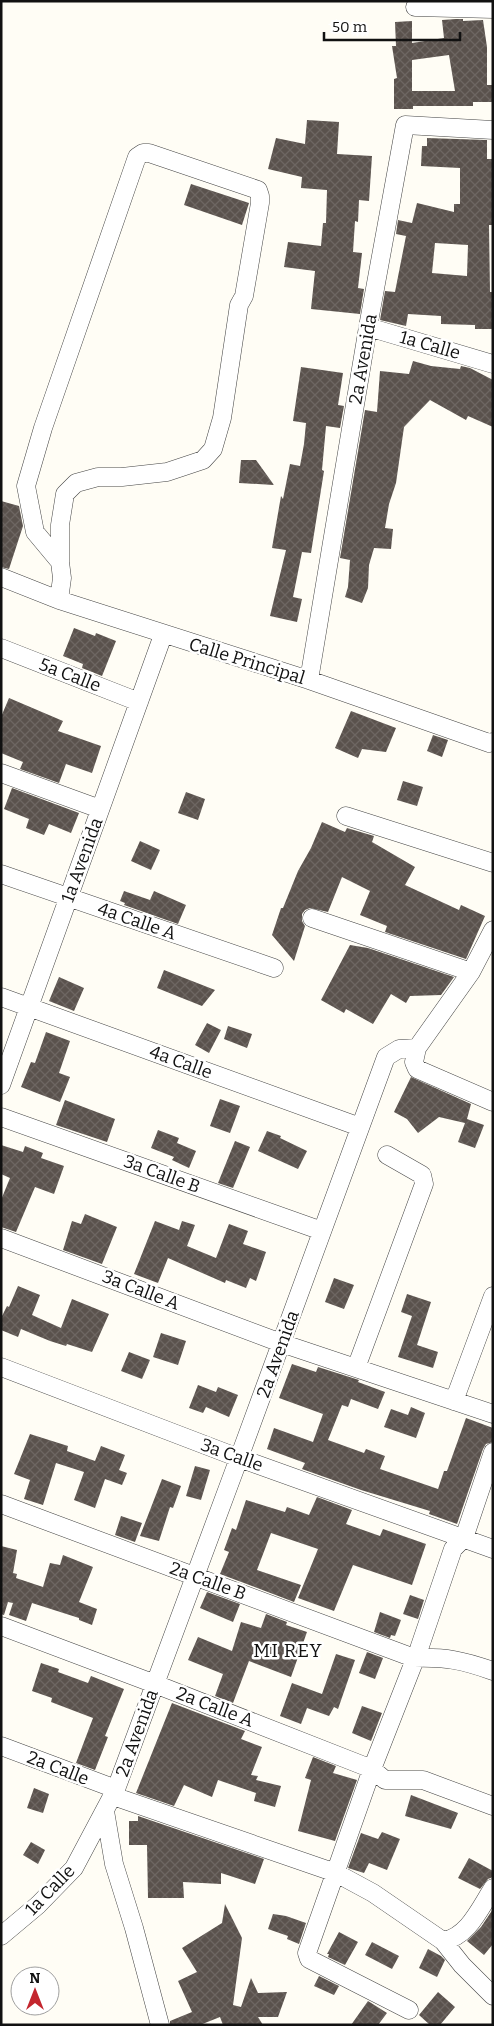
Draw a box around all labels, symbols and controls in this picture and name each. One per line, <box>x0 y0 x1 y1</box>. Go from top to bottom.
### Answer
scale bar <box>324 10 460 42</box>
text: 50 m <box>332 18 368 36</box>
street label: 2a Avenida <box>344 312 382 406</box>
street label: 1a Calle <box>397 326 463 364</box>
street label: Calle Principal <box>186 633 308 689</box>
street label: 5a Calle <box>36 653 104 697</box>
street label: 1a Avenida <box>56 814 108 905</box>
street label: 4a Calle A <box>95 897 179 945</box>
street label: 4a Calle <box>147 1041 215 1083</box>
street label: 3a Calle B <box>121 1150 203 1198</box>
street label: 3a Calle A <box>99 1265 183 1315</box>
street label: 2a Avenida <box>252 1307 304 1401</box>
street label: 3a Calle <box>198 1434 266 1476</box>
street label: 2a Calle B <box>167 1557 249 1605</box>
district label: MI REY <box>253 1639 323 1662</box>
street label: 2a Calle A <box>173 1682 257 1732</box>
street label: 2a Avenida <box>111 1686 163 1780</box>
street label: 2a Calle <box>24 1746 92 1790</box>
street label: 1a Calle <box>21 1860 79 1920</box>
north arrow <box>10 1966 60 2016</box>
text: N <box>30 1970 41 1987</box>

